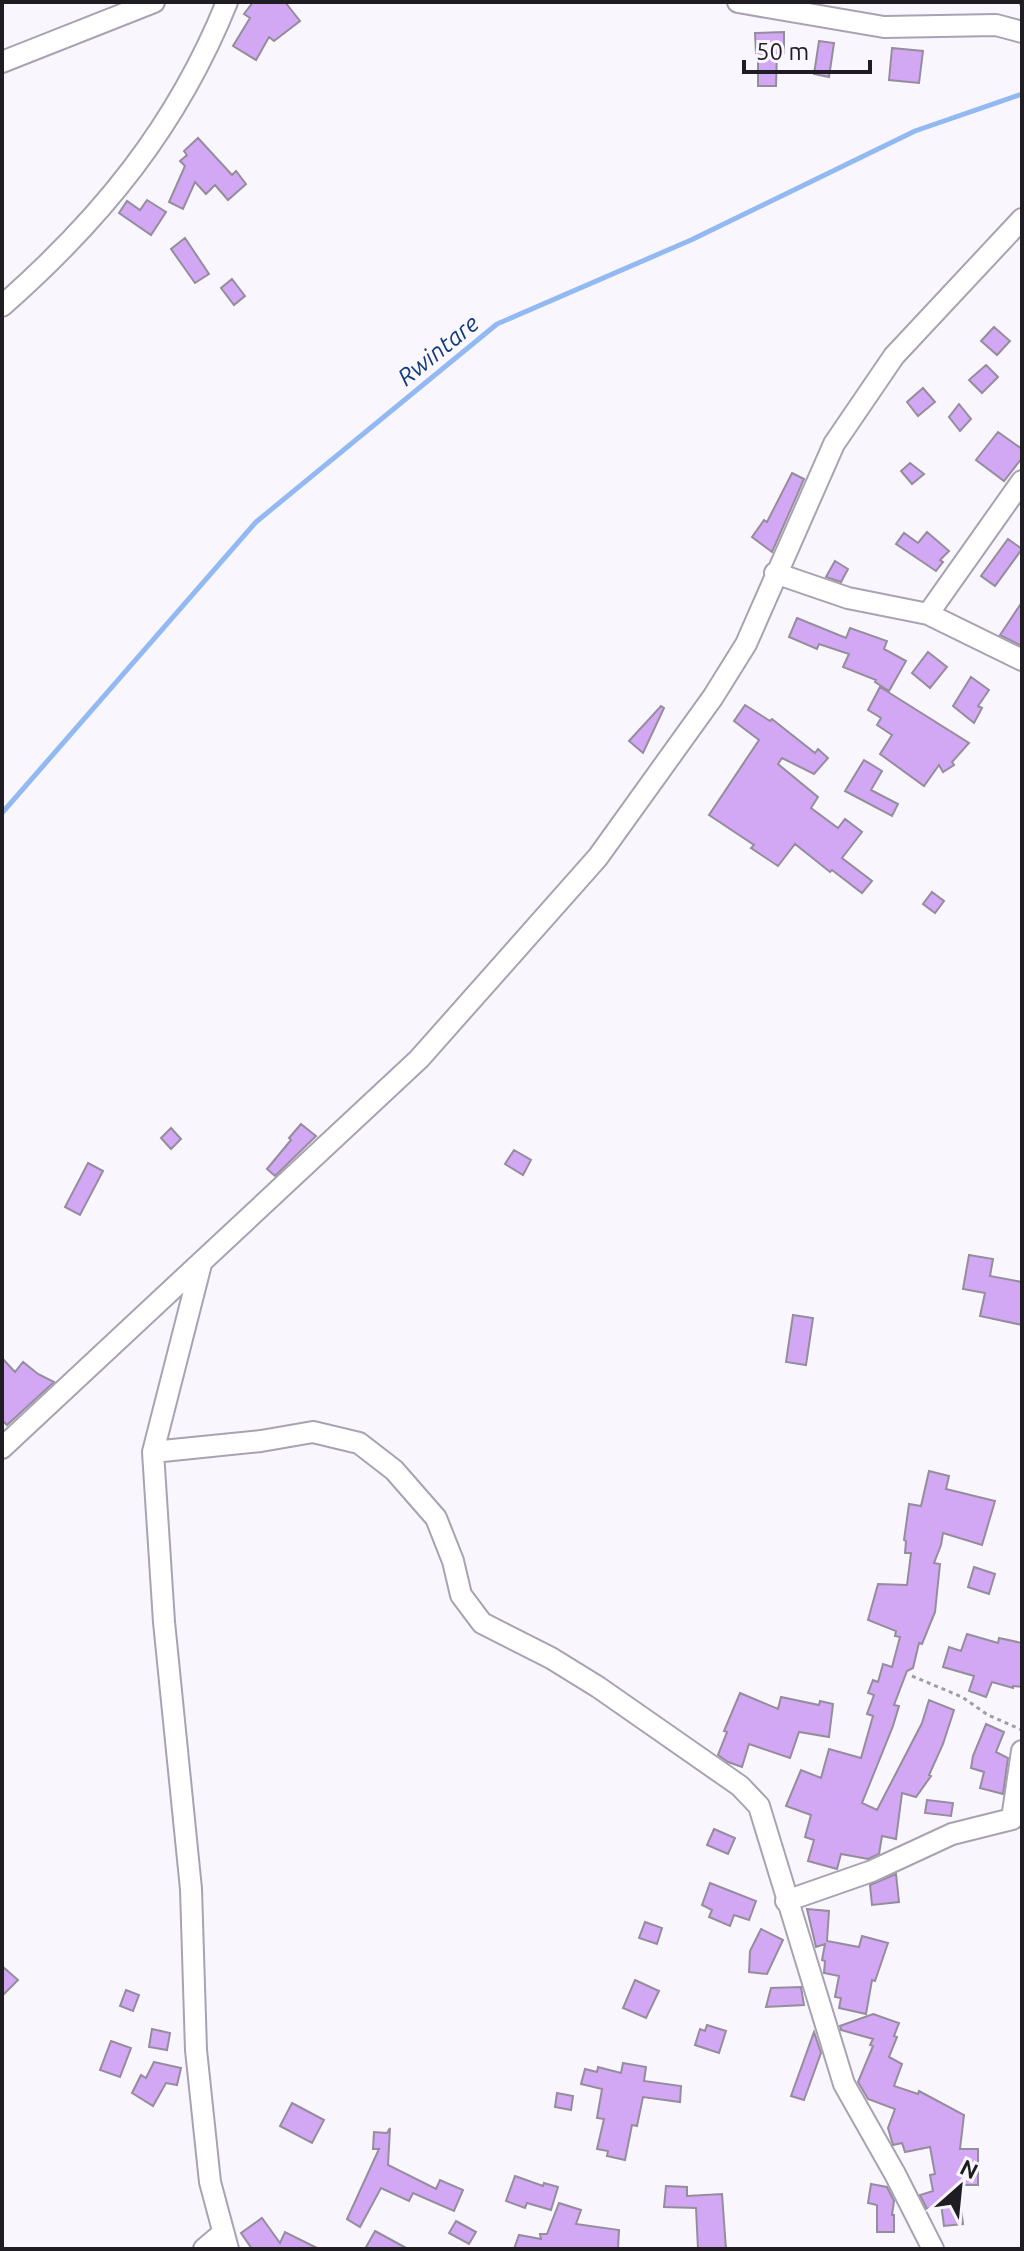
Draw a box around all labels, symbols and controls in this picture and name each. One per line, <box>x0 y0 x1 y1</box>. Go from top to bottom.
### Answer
scale bar <box>744 24 870 74</box>
text: 50 m <box>756 38 809 65</box>
water label: Rwintare <box>392 309 484 391</box>
north arrow <box>920 2147 1000 2227</box>
text: N <box>956 2154 982 2184</box>

